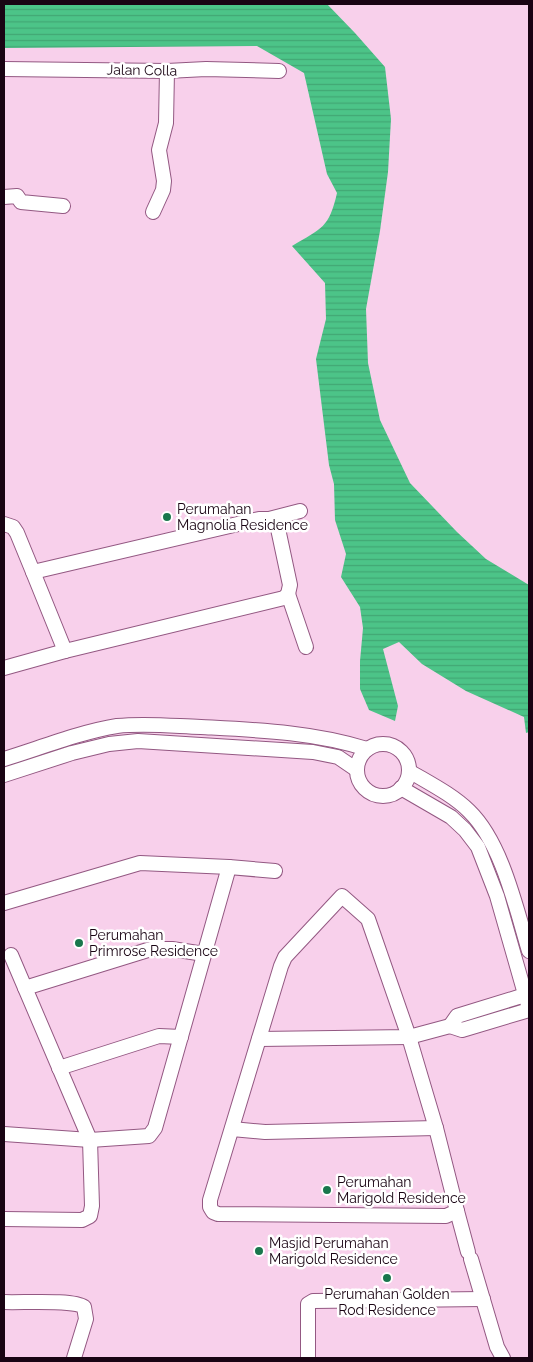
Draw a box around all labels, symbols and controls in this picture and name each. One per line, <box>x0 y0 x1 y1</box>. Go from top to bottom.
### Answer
street label: Jalan Colla <box>107 61 177 79</box>
place label: Perumahan Magnolia Residence <box>177 501 308 533</box>
marker: Perumahan Magnolia Residence <box>161 511 173 523</box>
place label: Perumahan Primrose Residence <box>89 927 218 959</box>
marker: Perumahan Primrose Residence <box>73 937 85 949</box>
place label: Perumahan Marigold Residence <box>337 1174 466 1206</box>
marker: Perumahan Marigold Residence <box>321 1184 333 1196</box>
place label: Masjid Perumahan Marigold Residence <box>269 1235 398 1267</box>
marker: Masjid Perumahan Marigold Residence <box>253 1245 265 1257</box>
marker: Perumahan Golden Rod Residence <box>381 1272 393 1284</box>
place label: Perumahan Golden Rod Residence <box>324 1286 450 1318</box>

